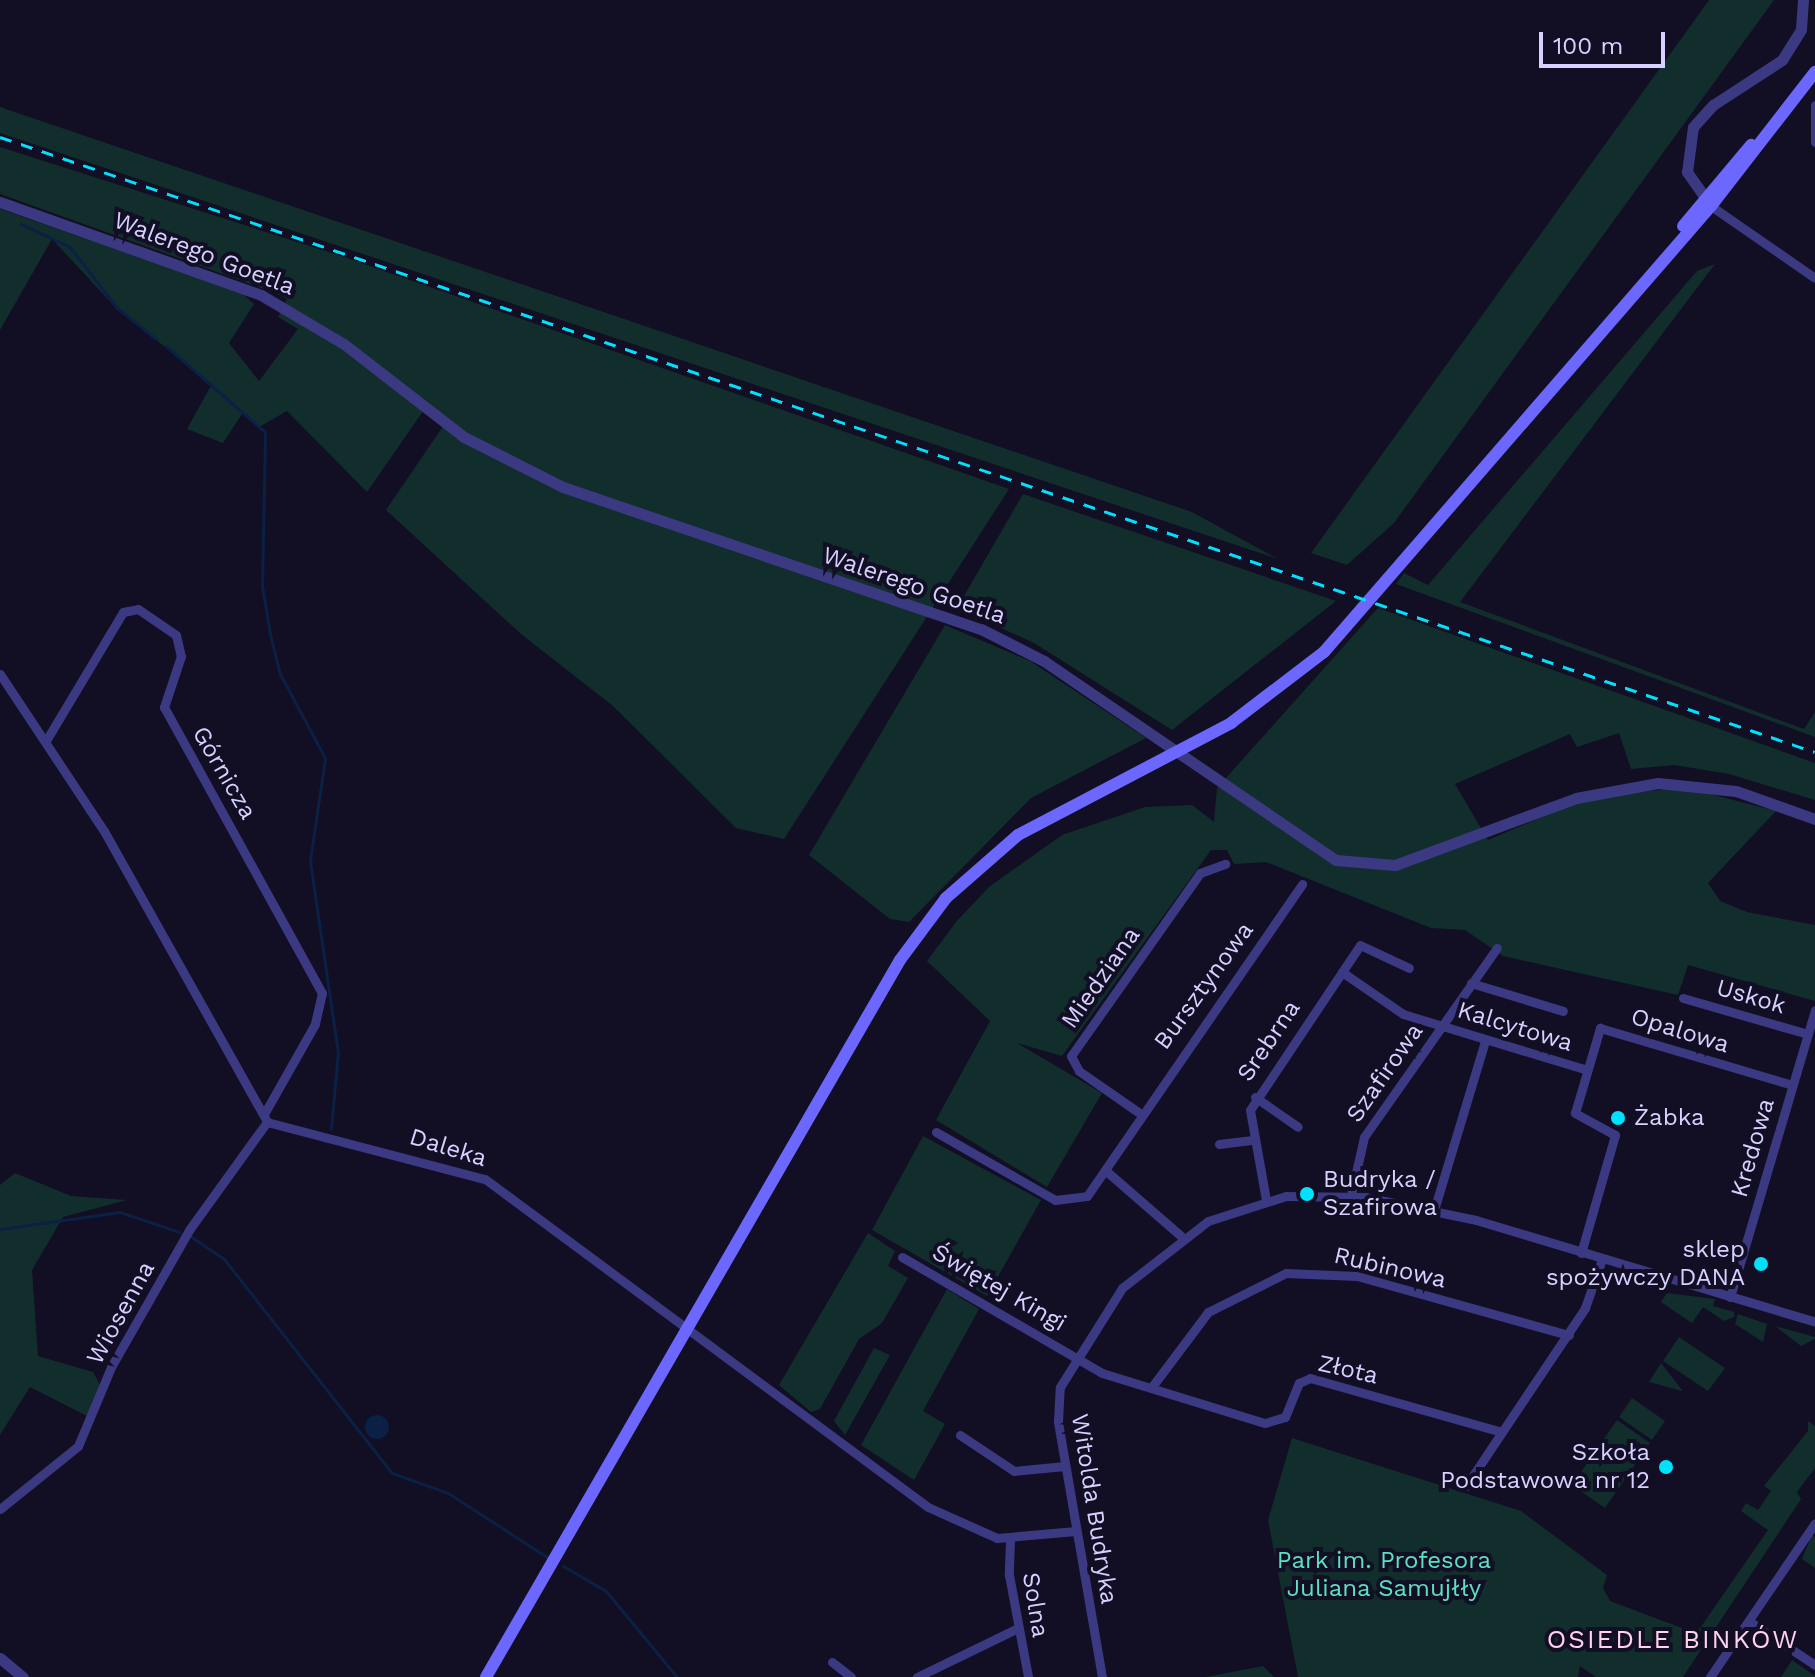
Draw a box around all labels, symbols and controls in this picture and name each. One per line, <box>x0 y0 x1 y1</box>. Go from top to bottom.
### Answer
scale bar <box>1543 16 1669 66</box>
text: 100 m <box>1553 32 1623 60</box>
street label: Walerego Goetla <box>109 206 299 302</box>
street label: Walerego Goetla <box>819 541 1009 631</box>
street label: Górnicza <box>186 721 262 825</box>
street label: Bursztynowa <box>1148 917 1260 1055</box>
street label: Miedziana <box>1056 922 1146 1034</box>
street label: Uskok <box>1713 973 1789 1021</box>
street label: Srebrna <box>1231 995 1307 1087</box>
street label: Kalcytowa <box>1454 996 1576 1058</box>
street label: Opalowa <box>1627 1002 1733 1060</box>
street label: Szafirowa <box>1340 1018 1430 1128</box>
street label: Kredowa <box>1725 1095 1781 1201</box>
place label: Żabka <box>1634 1104 1705 1132</box>
marker: Żabka <box>1609 1109 1627 1127</box>
street label: Daleka <box>406 1123 490 1173</box>
place label: Budryka / Szafirowa <box>1323 1166 1437 1222</box>
marker: Budryka / Szafirowa <box>1298 1185 1316 1203</box>
place label: sklep spożywczy DANA <box>1545 1236 1745 1292</box>
street label: Świętej Kingi <box>927 1238 1071 1338</box>
street label: Rubinowa <box>1331 1241 1449 1295</box>
marker: sklep spożywczy DANA <box>1752 1255 1770 1273</box>
street label: Wiosenna <box>81 1256 161 1370</box>
street label: Złota <box>1315 1349 1381 1391</box>
street label: Witolda Budryka <box>1065 1412 1123 1606</box>
place label: Szkoła Podstawowa nr 12 <box>1439 1439 1650 1495</box>
marker: Szkoła Podstawowa nr 12 <box>1657 1458 1675 1476</box>
park label: Park im. Profesora Juliana Samujłły <box>1277 1547 1491 1603</box>
street label: Solna <box>1016 1570 1054 1640</box>
district label: OSIEDLE BINKÓW <box>1547 1624 1799 1656</box>

